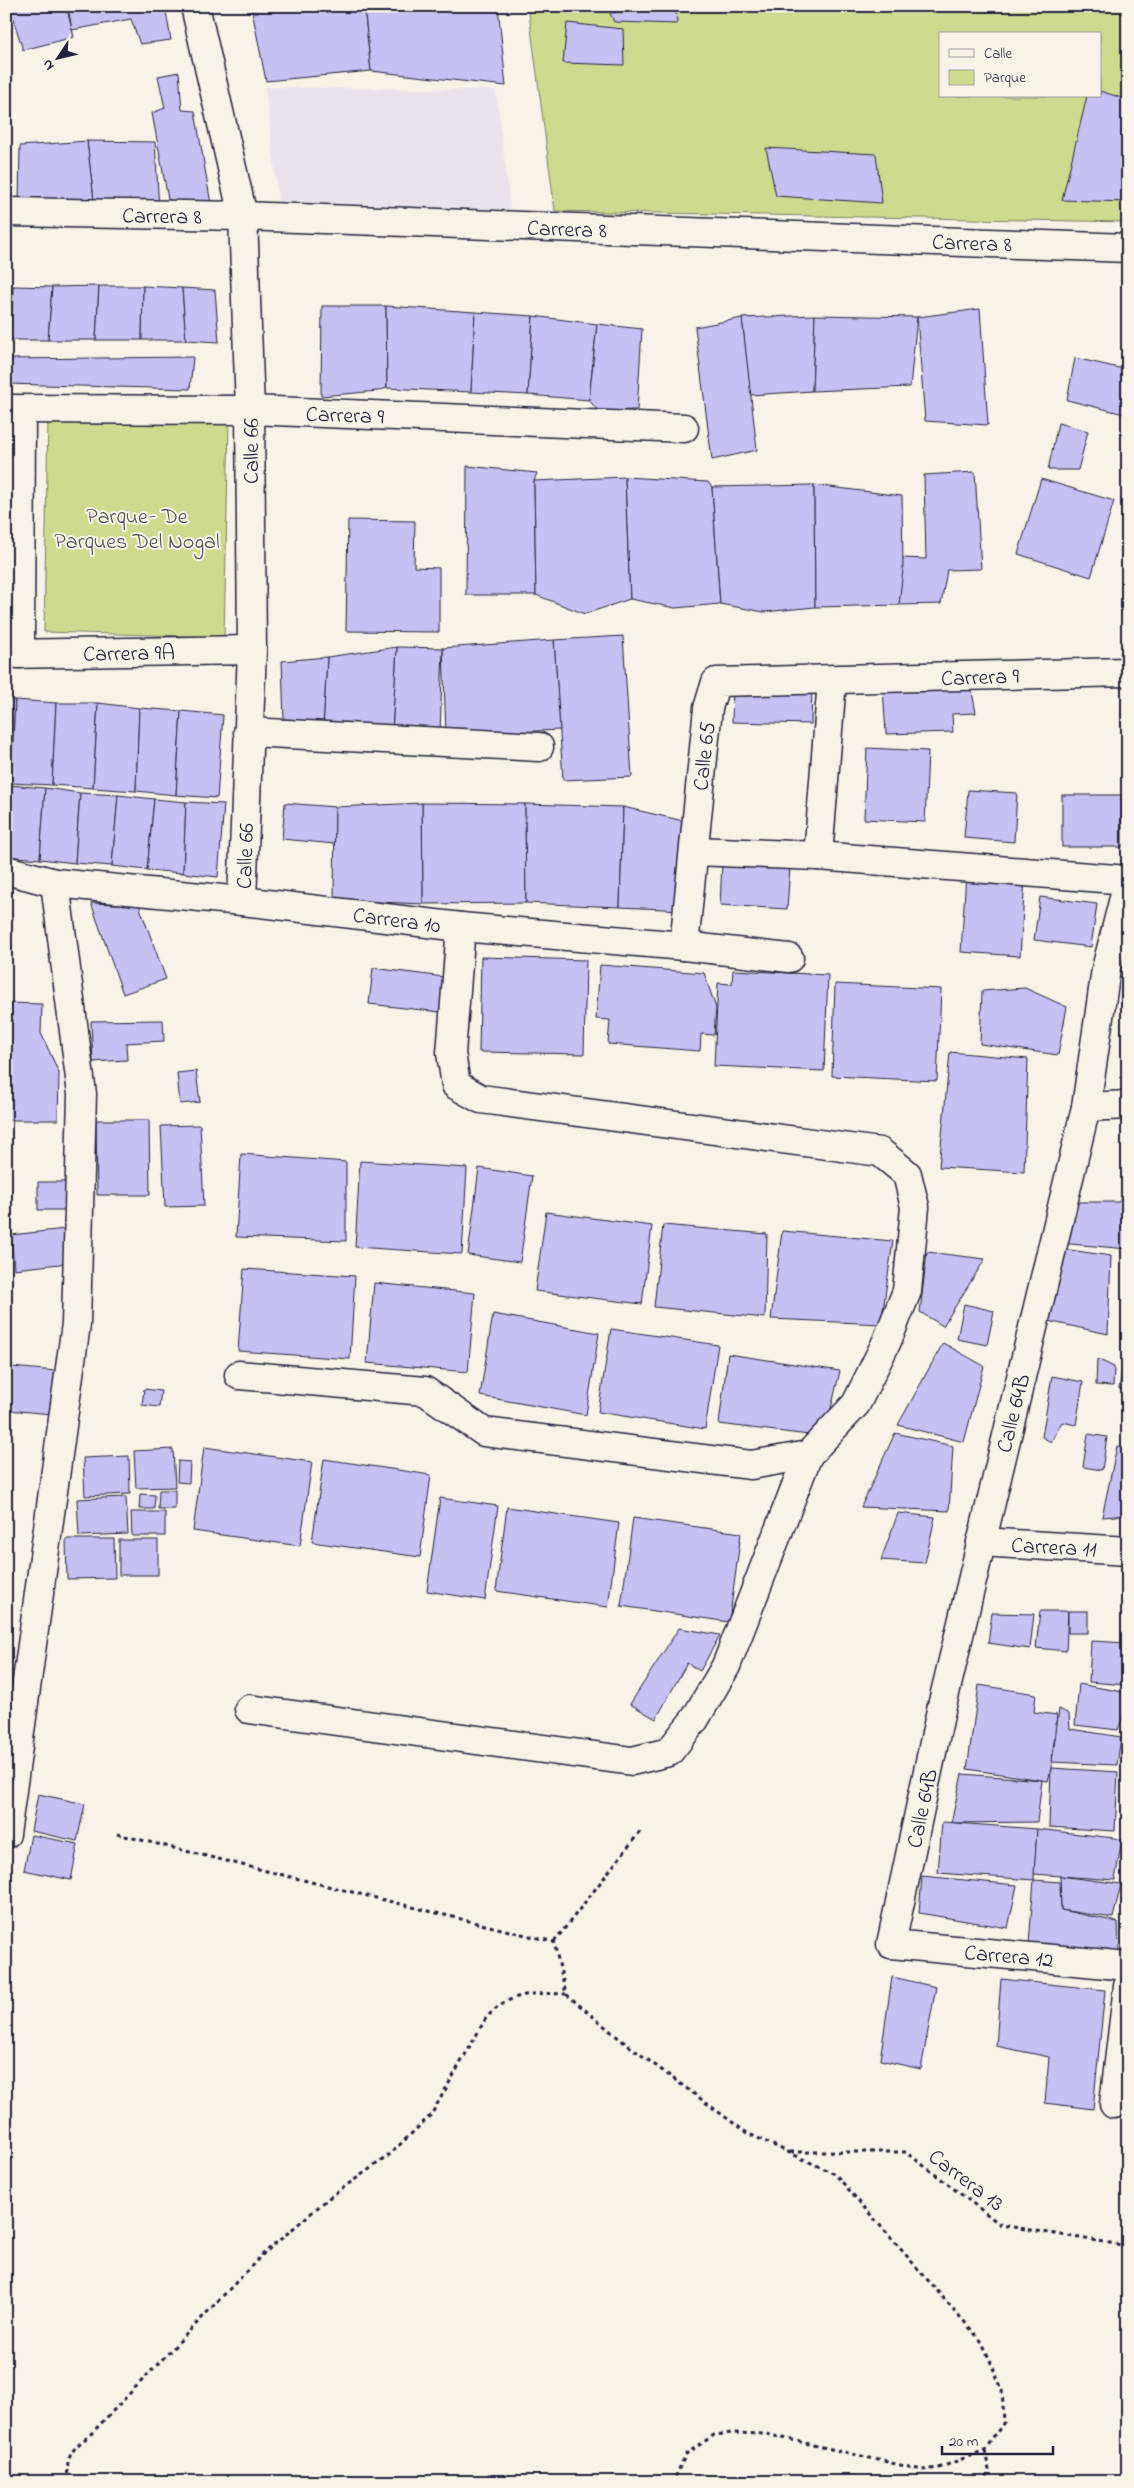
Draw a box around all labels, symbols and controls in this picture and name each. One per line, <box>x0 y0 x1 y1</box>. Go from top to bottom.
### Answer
north arrow <box>32 32 82 82</box>
legend <box>939 32 1102 98</box>
text: Calle <box>984 43 1012 65</box>
text: N <box>37 55 60 74</box>
text: Parque <box>984 67 1026 89</box>
street label: Carrera 8 <box>122 201 202 235</box>
street label: Carrera 8 <box>526 214 607 248</box>
street label: Carrera 8 <box>931 228 1012 262</box>
street label: Carrera 9 <box>305 400 385 434</box>
street label: Calle 66 <box>237 418 269 484</box>
park label: Parque- De Parques Del Nogal <box>54 502 220 560</box>
street label: Carrera 9A <box>83 638 175 672</box>
street label: Carrera 9 <box>940 662 1020 696</box>
street label: Calle 65 <box>686 720 726 792</box>
street label: Calle 66 <box>230 822 264 890</box>
street label: Carrera 10 <box>351 901 442 943</box>
street label: Calle 64B <box>990 1371 1040 1457</box>
street label: Carrera 11 <box>1010 1531 1097 1567</box>
street label: Calle 64B <box>900 1766 948 1851</box>
street label: Carrera 12 <box>963 1938 1055 1978</box>
street label: Carrera 13 <box>921 2142 1010 2221</box>
scale bar <box>942 2423 1053 2455</box>
text: 20 m <box>949 2431 979 2453</box>

